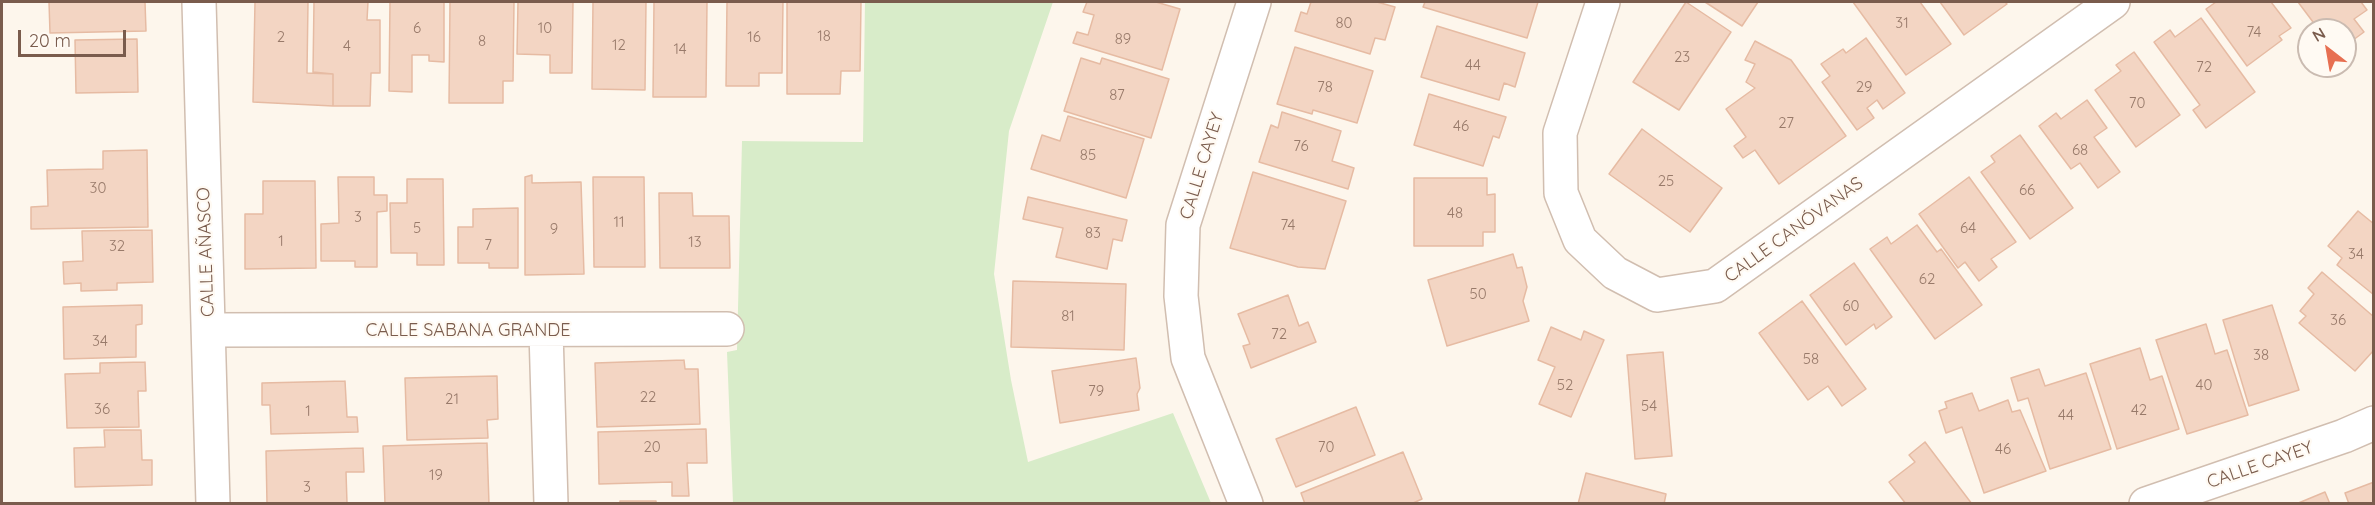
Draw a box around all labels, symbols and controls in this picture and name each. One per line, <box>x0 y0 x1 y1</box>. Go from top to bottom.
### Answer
house number: 80 <box>1335 14 1353 32</box>
house number: 31 <box>1895 14 1909 32</box>
scale bar <box>21 18 129 56</box>
north arrow <box>2297 18 2357 78</box>
house number: 6 <box>413 19 421 37</box>
house number: 10 <box>538 19 552 37</box>
house number: 74 <box>2247 23 2261 41</box>
text: N <box>2309 23 2329 46</box>
house number: 18 <box>817 27 831 45</box>
house number: 2 <box>277 28 285 46</box>
house number: 16 <box>747 28 761 46</box>
text: 20 m <box>29 29 71 52</box>
house number: 89 <box>1115 30 1131 48</box>
house number: 8 <box>478 32 486 50</box>
house number: 12 <box>612 36 626 54</box>
house number: 4 <box>343 37 351 55</box>
house number: 14 <box>673 40 687 58</box>
house number: 23 <box>1674 48 1690 66</box>
house number: 44 <box>1465 56 1481 74</box>
house number: 72 <box>2196 58 2212 76</box>
house number: 78 <box>1317 78 1333 96</box>
house number: 29 <box>1856 78 1872 96</box>
house number: 87 <box>1109 86 1125 104</box>
house number: 70 <box>2129 94 2145 112</box>
street label: CALLE CAYEY <box>1175 110 1229 222</box>
house number: 27 <box>1778 114 1794 132</box>
house number: 46 <box>1453 117 1469 135</box>
house number: 76 <box>1293 137 1309 155</box>
house number: 68 <box>2072 141 2088 159</box>
house number: 85 <box>1080 146 1096 164</box>
house number: 25 <box>1658 172 1674 190</box>
street label: CALLE CANÓVANAS <box>1721 173 1867 287</box>
house number: 30 <box>90 179 106 197</box>
house number: 66 <box>2019 181 2035 199</box>
street label: CALLE AÑASCO <box>193 187 219 317</box>
house number: 48 <box>1447 204 1463 222</box>
house number: 3 <box>354 208 362 226</box>
house number: 11 <box>613 213 625 231</box>
house number: 74 <box>1281 216 1295 234</box>
house number: 5 <box>413 219 421 237</box>
house number: 64 <box>1960 219 1976 237</box>
house number: 9 <box>550 220 558 238</box>
house number: 83 <box>1085 224 1101 242</box>
house number: 1 <box>278 232 284 250</box>
house number: 13 <box>688 233 702 251</box>
house number: 7 <box>484 236 492 254</box>
house number: 32 <box>109 237 125 255</box>
house number: 34 <box>2348 245 2364 263</box>
house number: 62 <box>1919 270 1935 288</box>
house number: 50 <box>1469 285 1487 303</box>
house number: 60 <box>1843 297 1859 315</box>
house number: 81 <box>1061 307 1075 325</box>
house number: 36 <box>2330 311 2346 329</box>
street label: CALLE SABANA GRANDE <box>366 320 570 342</box>
house number: 72 <box>1271 325 1287 343</box>
house number: 34 <box>92 332 108 350</box>
house number: 38 <box>2253 346 2269 364</box>
house number: 58 <box>1803 350 1819 368</box>
house number: 52 <box>1557 376 1573 394</box>
house number: 40 <box>2196 376 2212 394</box>
house number: 79 <box>1088 382 1104 400</box>
house number: 22 <box>640 388 656 406</box>
house number: 21 <box>445 390 459 408</box>
house number: 54 <box>1641 397 1657 415</box>
house number: 36 <box>94 400 110 418</box>
house number: 42 <box>2131 401 2147 419</box>
house number: 1 <box>305 402 311 420</box>
house number: 44 <box>2058 406 2074 424</box>
street label: CALLE CAYEY <box>2204 437 2316 493</box>
house number: 20 <box>643 438 661 456</box>
house number: 70 <box>1318 438 1334 456</box>
house number: 46 <box>1995 440 2011 458</box>
house number: 19 <box>429 466 443 484</box>
house number: 3 <box>303 478 311 496</box>

